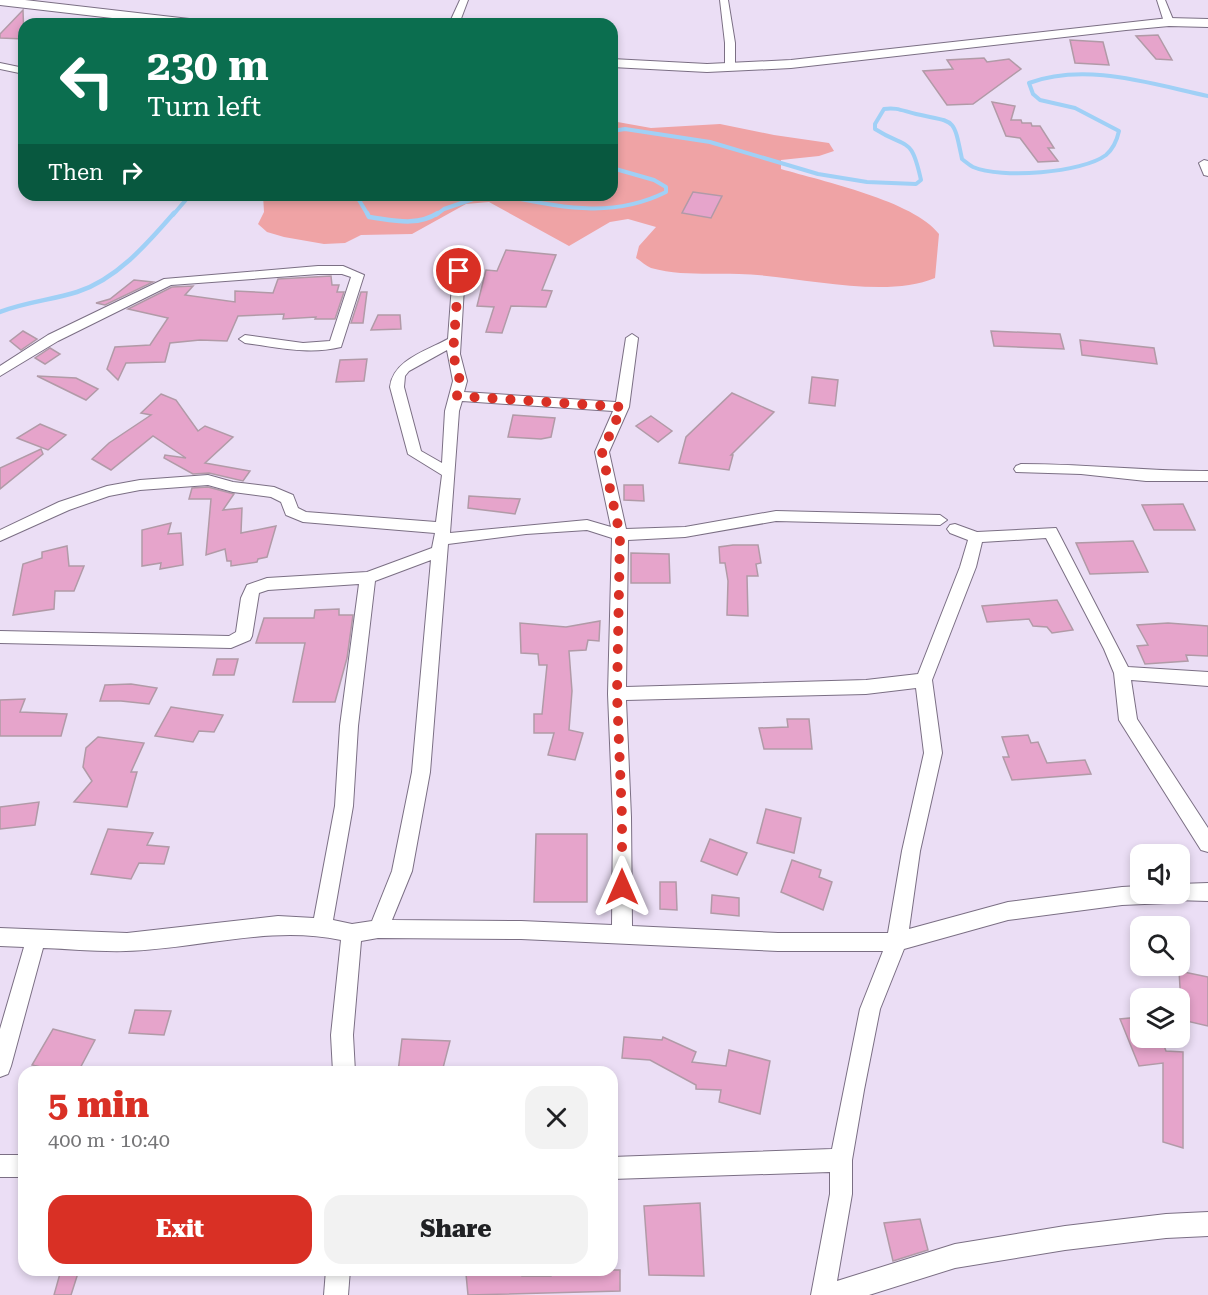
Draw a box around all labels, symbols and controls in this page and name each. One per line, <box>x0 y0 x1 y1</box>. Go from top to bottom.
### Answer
text: 230 m <box>147 41 269 90</box>
icon: left <box>48 42 126 120</box>
text: Turn left <box>147 91 261 123</box>
icon: right <box>115 156 148 189</box>
text: Then <box>48 160 103 185</box>
pin <box>433 245 484 296</box>
icon: arrive <box>442 254 475 287</box>
map controls <box>1130 844 1190 1048</box>
button: sound <box>1130 844 1190 904</box>
position arrow <box>590 855 654 919</box>
button: search <box>1130 916 1190 976</box>
button: layers <box>1130 988 1190 1048</box>
text: 5 min <box>48 1084 149 1126</box>
button: close <box>525 1086 588 1149</box>
text: 400 m · 10:40 <box>48 1128 170 1152</box>
button: Exit <box>48 1195 312 1264</box>
button: Share <box>324 1195 588 1264</box>

